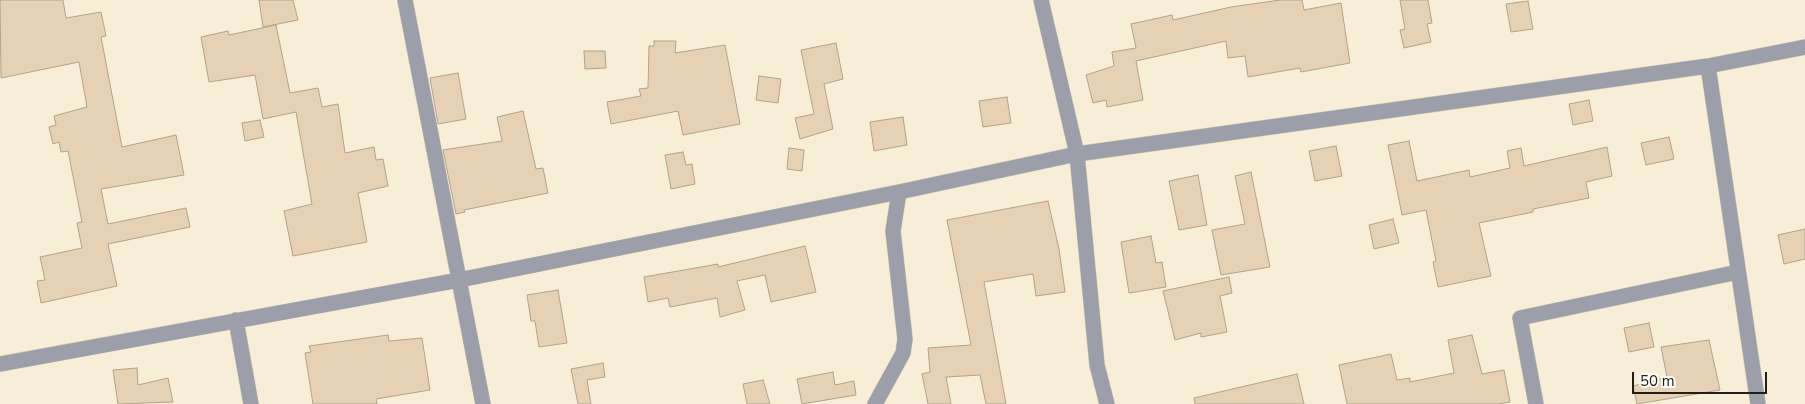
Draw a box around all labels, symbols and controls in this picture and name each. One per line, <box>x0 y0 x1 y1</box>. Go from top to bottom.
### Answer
scale bar <box>1635 362 1770 394</box>
text: 50 m <box>1640 371 1675 391</box>

